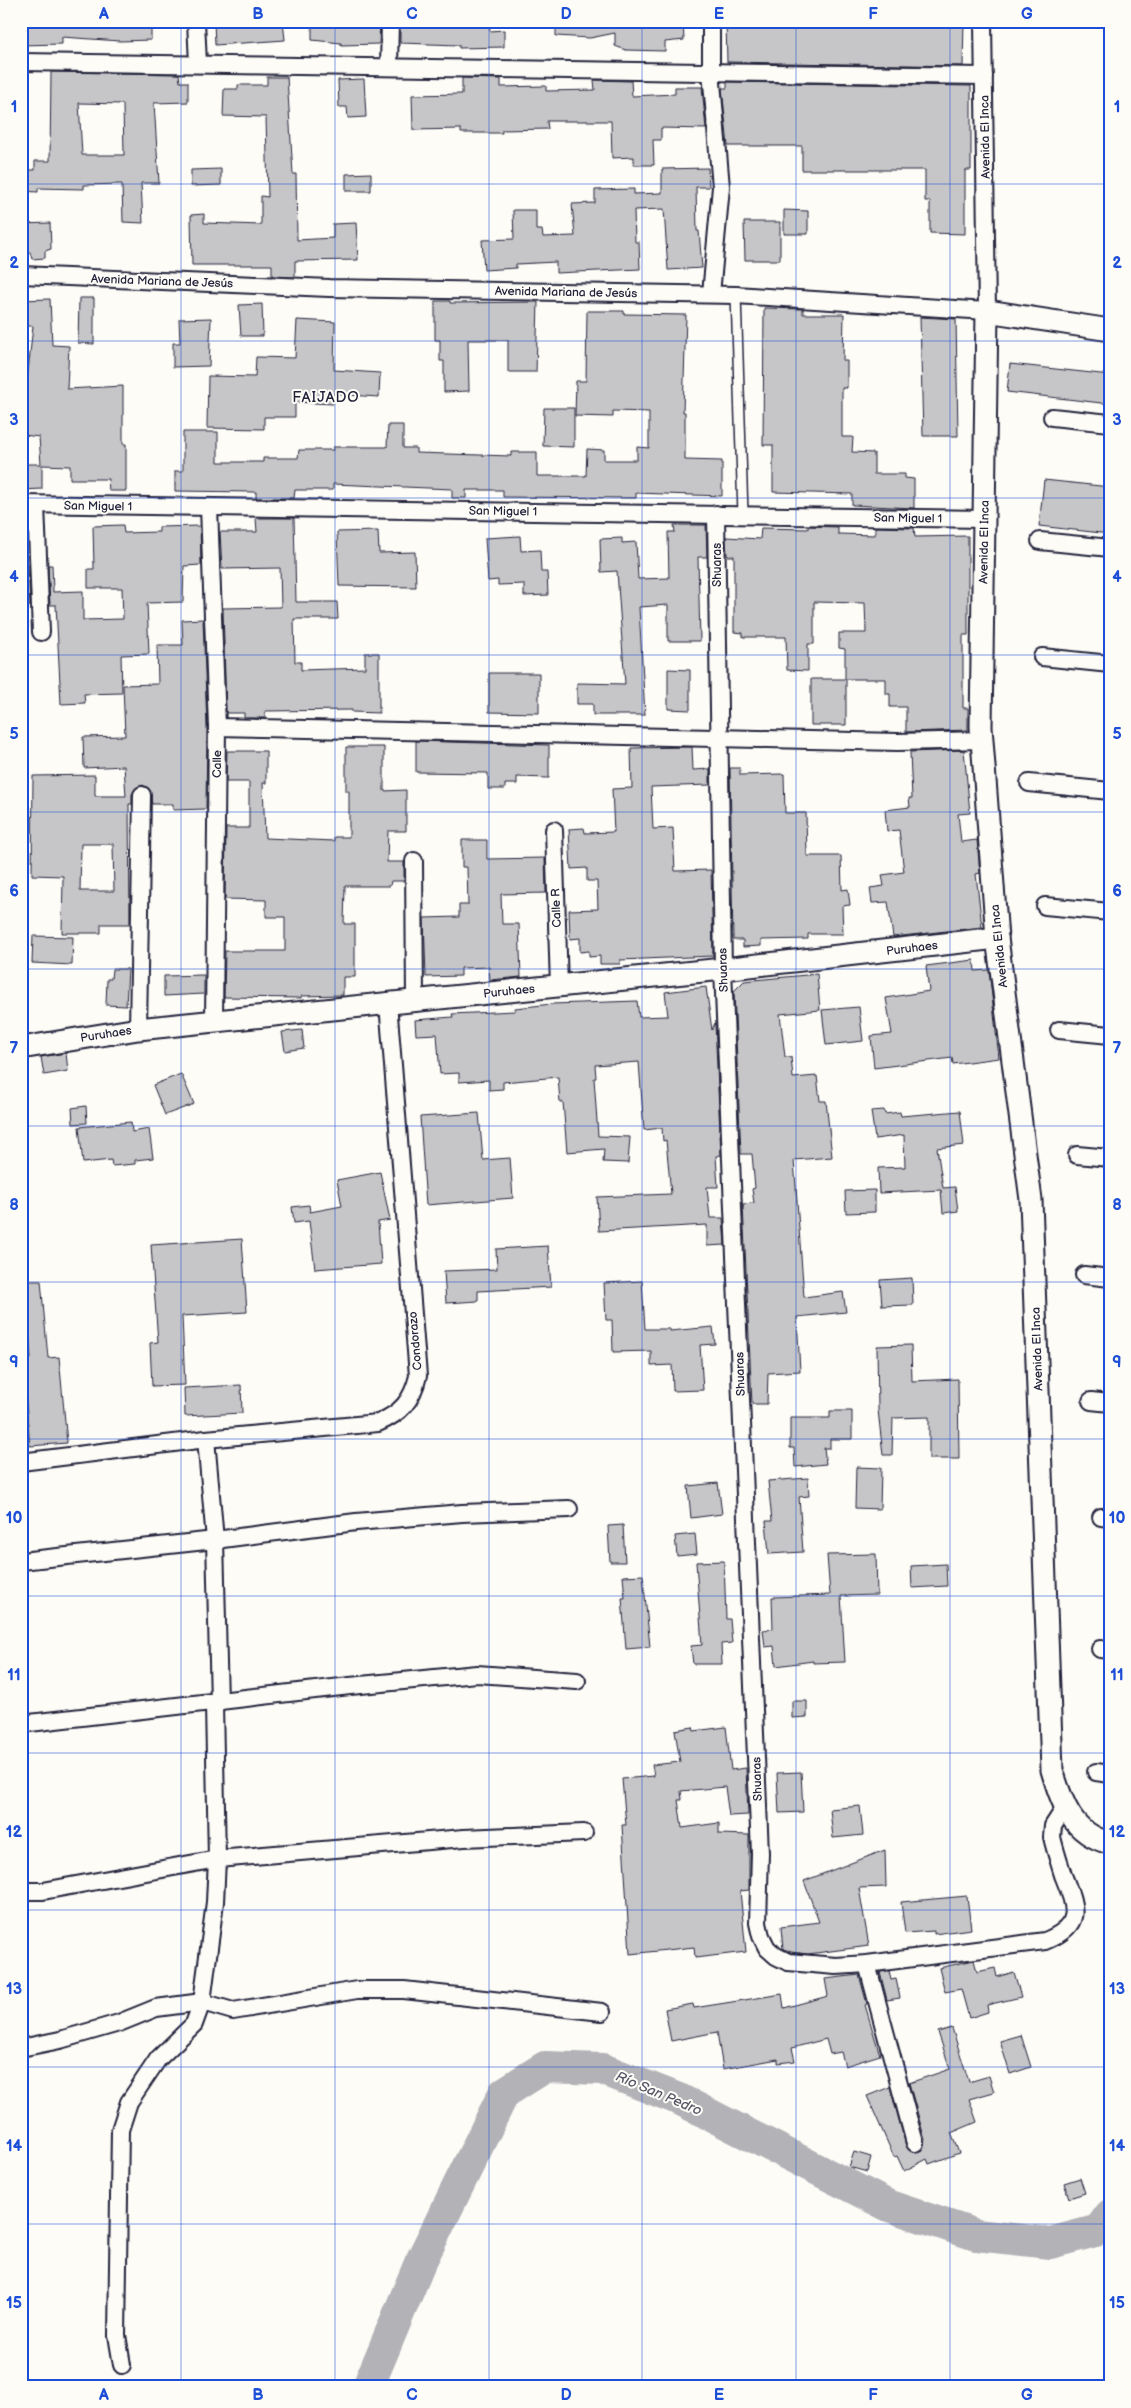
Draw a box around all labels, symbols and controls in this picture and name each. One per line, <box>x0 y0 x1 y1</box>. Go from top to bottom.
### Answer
text: A <box>98 5 109 24</box>
text: B <box>252 5 264 24</box>
text: C <box>406 5 418 24</box>
text: D <box>560 5 572 24</box>
text: E <box>714 5 724 24</box>
text: F <box>868 5 878 24</box>
text: G <box>1021 5 1033 24</box>
street label: Avenida El Inca <box>977 95 994 179</box>
text: 1 <box>11 98 17 117</box>
text: 1 <box>1114 98 1120 117</box>
text: 2 <box>9 254 19 273</box>
text: 2 <box>1112 254 1122 273</box>
street label: Avenida Mariana de Jesús <box>91 272 233 291</box>
street label: Avenida Mariana de Jesús <box>495 284 637 301</box>
district label: FAIJADO <box>292 388 360 407</box>
text: 3 <box>9 411 19 430</box>
text: 3 <box>1112 411 1122 430</box>
street label: San Miguel 1 <box>64 498 132 515</box>
street label: Avenida El Inca <box>976 500 993 584</box>
street label: San Miguel 1 <box>469 503 537 520</box>
street label: San Miguel 1 <box>874 510 942 527</box>
street label: Shuaras <box>710 543 725 587</box>
text: 4 <box>9 568 19 587</box>
text: 4 <box>1112 568 1122 587</box>
text: 5 <box>9 725 19 744</box>
text: 5 <box>1112 725 1122 744</box>
street label: Calle <box>210 750 225 778</box>
text: 6 <box>9 882 19 901</box>
text: 6 <box>1112 882 1122 901</box>
street label: Calle R <box>548 888 565 928</box>
street label: Avenida El Inca <box>988 903 1011 988</box>
street label: Puruhaes <box>885 938 939 959</box>
street label: Shuaras <box>715 948 732 992</box>
street label: Puruhaes <box>483 981 536 1002</box>
street label: Puruhaes <box>79 1023 133 1046</box>
text: 7 <box>10 1039 19 1058</box>
text: 7 <box>1113 1039 1122 1058</box>
text: 8 <box>9 1196 19 1215</box>
text: 8 <box>1112 1196 1122 1215</box>
street label: Avenida El Inca <box>1029 1307 1046 1391</box>
street label: Condorazo <box>405 1311 426 1371</box>
street label: Shuaras <box>732 1352 749 1396</box>
text: 9 <box>9 1353 19 1372</box>
text: 9 <box>1112 1353 1122 1372</box>
text: 10 <box>6 1509 22 1528</box>
text: 10 <box>1109 1509 1125 1528</box>
text: 11 <box>7 1666 21 1685</box>
text: 11 <box>1110 1666 1124 1685</box>
street label: Shuaras <box>749 1757 766 1801</box>
text: 12 <box>6 1823 23 1842</box>
text: 12 <box>1109 1823 1126 1842</box>
text: 13 <box>6 1980 22 1999</box>
text: 13 <box>1109 1980 1125 1999</box>
water label: Río San Pedro <box>613 2068 704 2119</box>
text: 14 <box>6 2137 23 2156</box>
text: 14 <box>1109 2137 1126 2156</box>
text: 15 <box>6 2294 22 2313</box>
text: 15 <box>1109 2294 1125 2313</box>
text: A <box>98 2386 109 2405</box>
text: B <box>252 2386 264 2405</box>
text: C <box>406 2386 418 2405</box>
text: D <box>560 2386 572 2405</box>
text: E <box>714 2386 724 2405</box>
text: F <box>868 2386 878 2405</box>
text: G <box>1021 2386 1033 2405</box>

